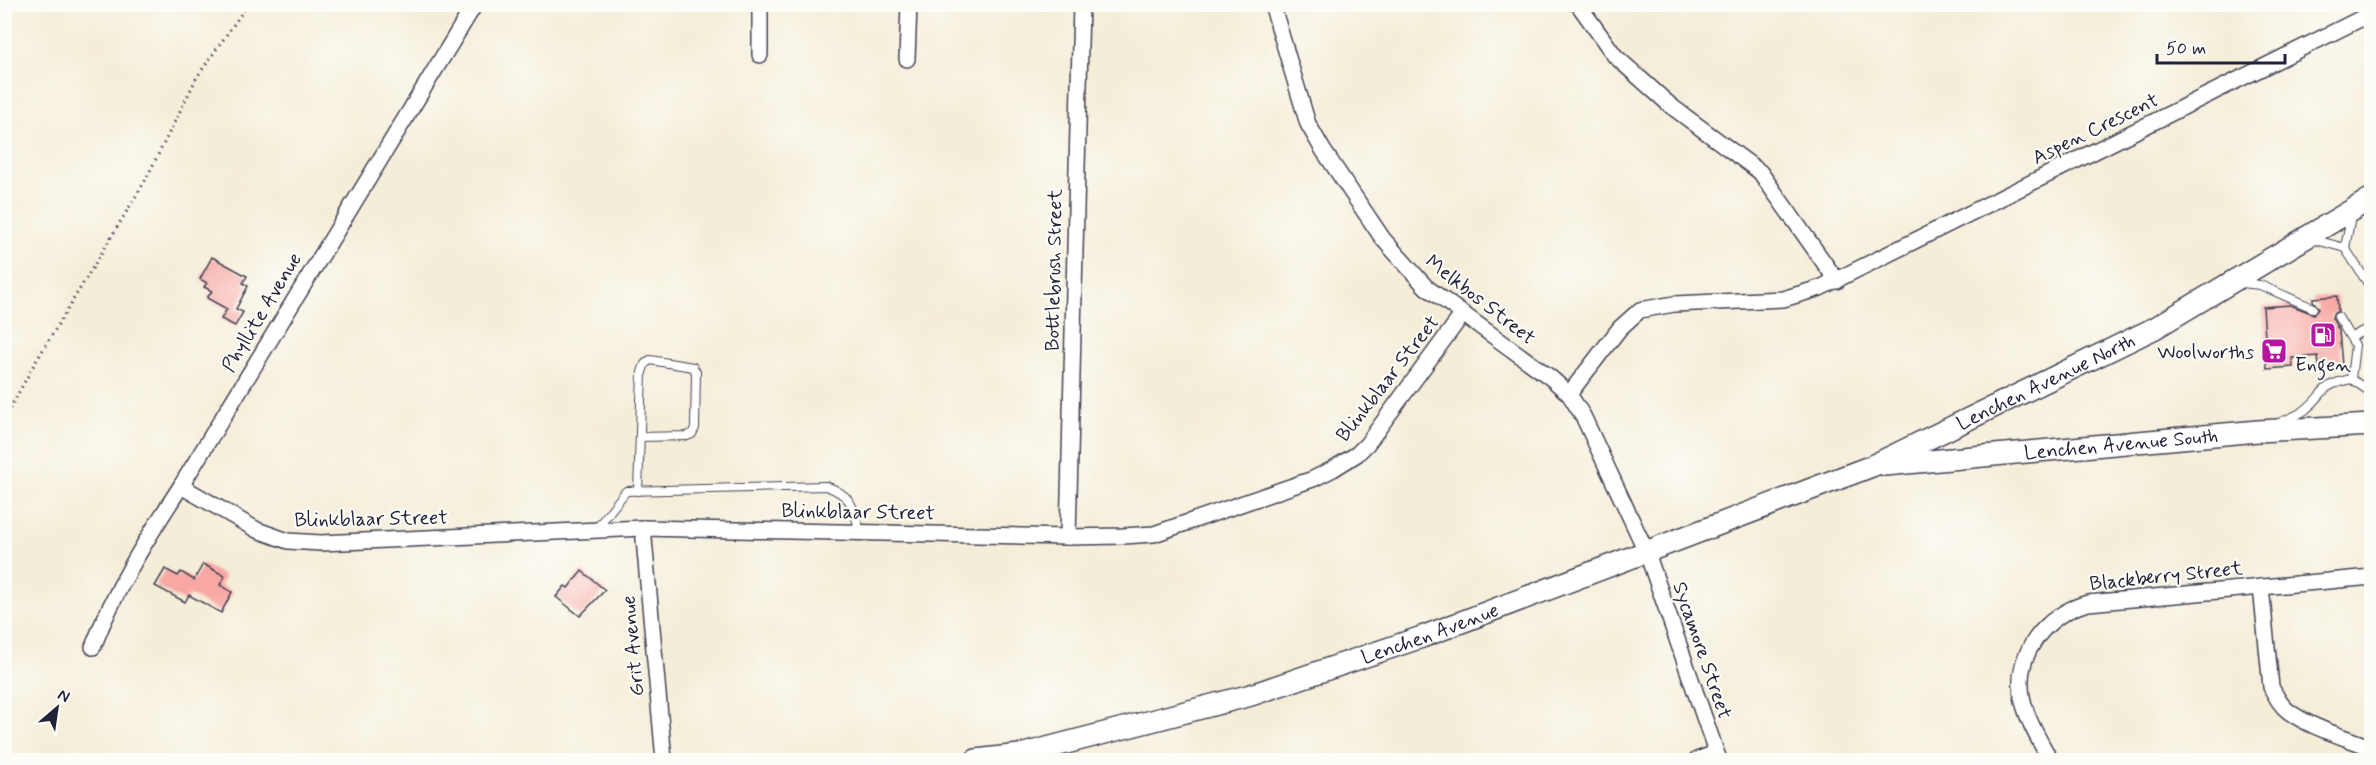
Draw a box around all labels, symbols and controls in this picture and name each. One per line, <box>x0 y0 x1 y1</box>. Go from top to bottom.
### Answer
scale bar <box>2157 27 2284 65</box>
text: 50 m <box>2166 37 2206 61</box>
street label: Aspen Crescent <box>2028 87 2163 172</box>
street label: Bottlebrush Street <box>1040 188 1069 351</box>
street label: Phyllite Avenue <box>216 248 309 378</box>
street label: Melkbos Street <box>1419 249 1541 352</box>
street label: Blinkblaar Street <box>1330 310 1446 448</box>
fuel station icon: Engen <box>2308 320 2338 350</box>
street label: Lenchen Avenue North <box>1952 328 2140 438</box>
supermarket icon: Woolworths <box>2259 336 2289 366</box>
place label: Woolworths <box>2157 339 2254 366</box>
place label: Engen <box>2295 352 2351 381</box>
street label: Lenchen Avenue South <box>2023 423 2219 467</box>
street label: Blinkblaar Street <box>781 498 935 527</box>
street label: Blinkblaar Street <box>294 505 448 534</box>
street label: Blackberry Street <box>2088 555 2244 598</box>
street label: Sycamore Street <box>1665 578 1738 723</box>
street label: Grit Avenue <box>616 594 651 697</box>
street label: Lenchen Avenue <box>1358 597 1503 672</box>
north arrow <box>27 678 87 738</box>
text: N <box>54 684 73 708</box>

